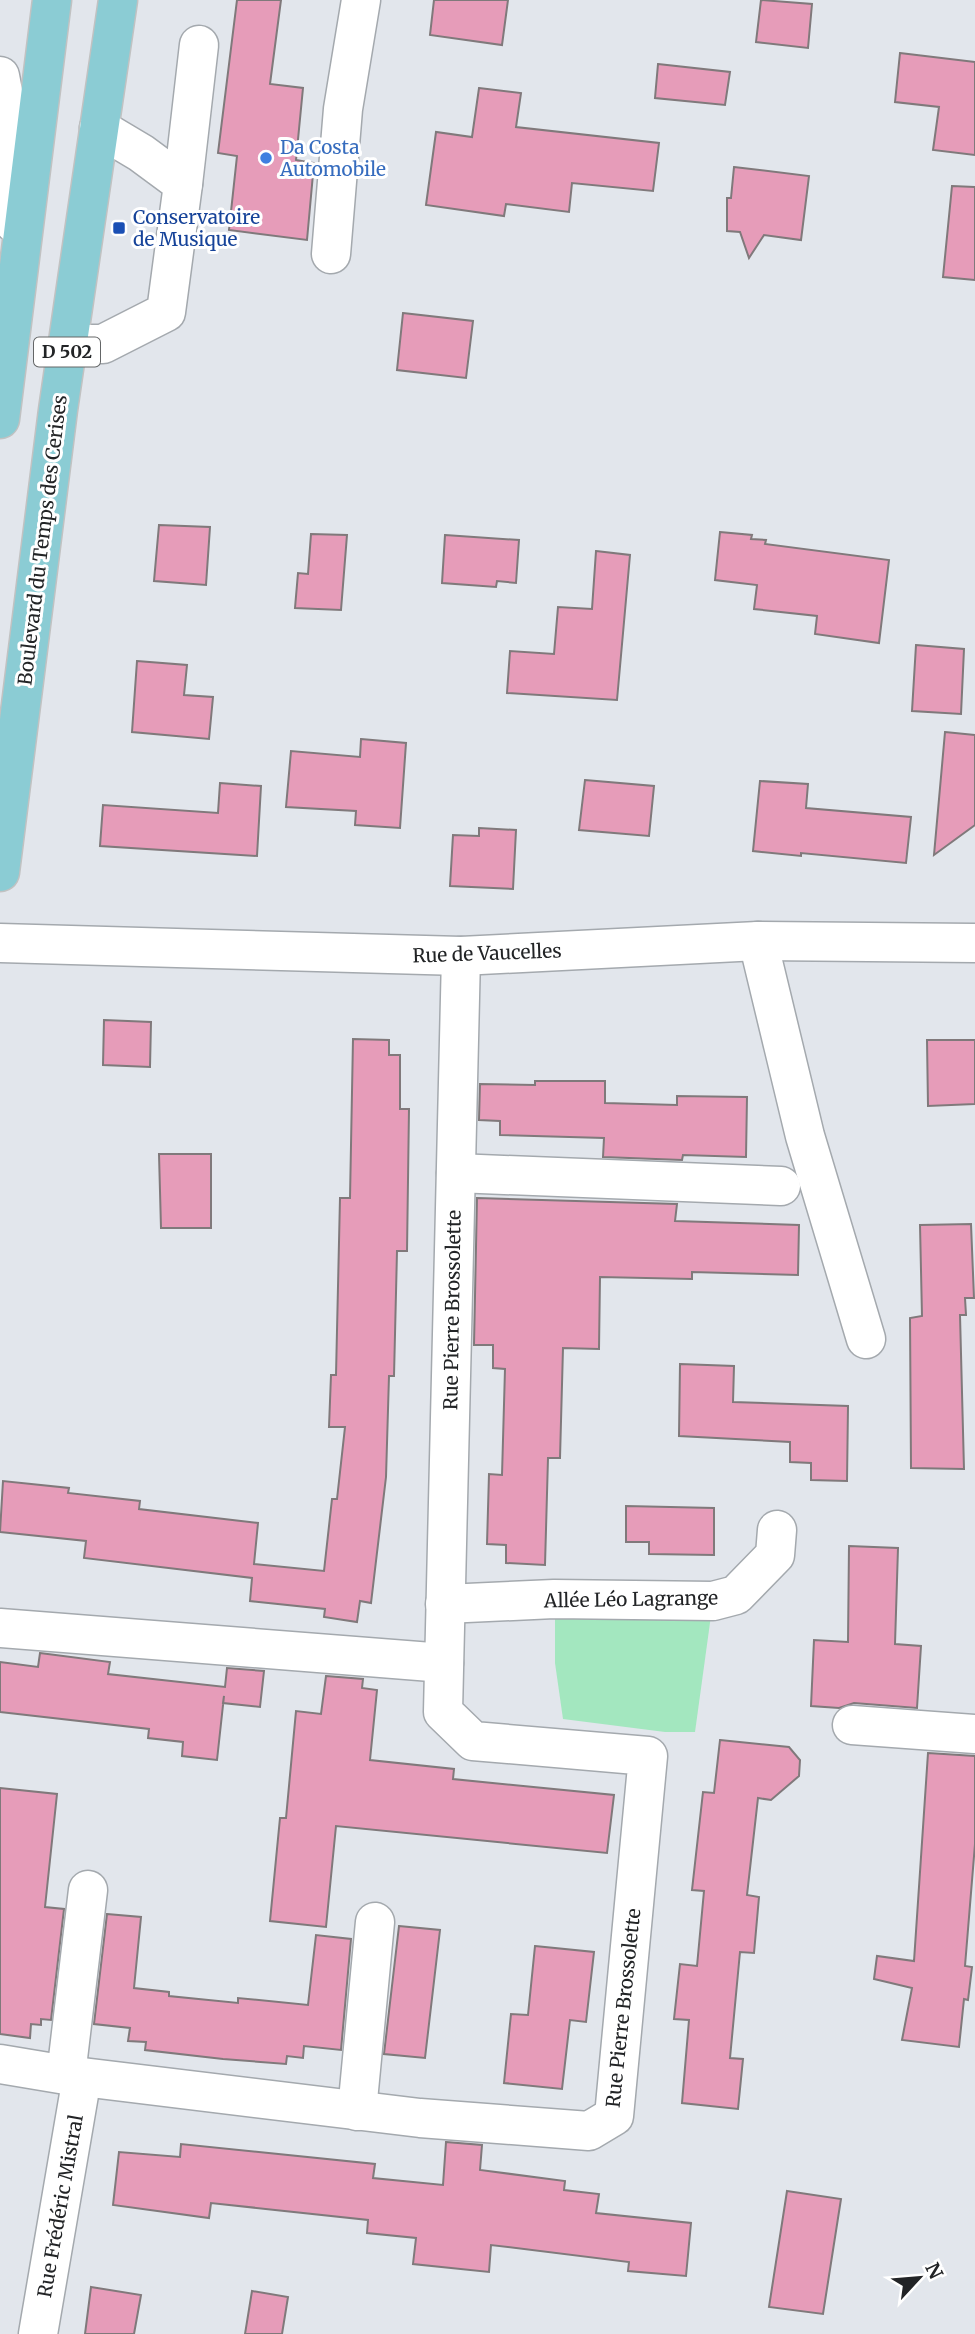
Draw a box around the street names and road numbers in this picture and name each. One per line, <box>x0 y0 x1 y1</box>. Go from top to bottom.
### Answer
road number: D 502 <box>34 338 100 366</box>
street label: Boulevard du Temps des Cerises <box>12 393 72 687</box>
street label: Rue de Vaucelles <box>412 938 562 968</box>
street label: Rue Pierre Brossolette <box>438 1210 466 1410</box>
street label: Allée Léo Lagrange <box>543 1585 718 1613</box>
street label: Rue Pierre Brossolette <box>601 1907 645 2109</box>
street label: Rue Frédéric Mistral <box>32 2113 88 2299</box>

